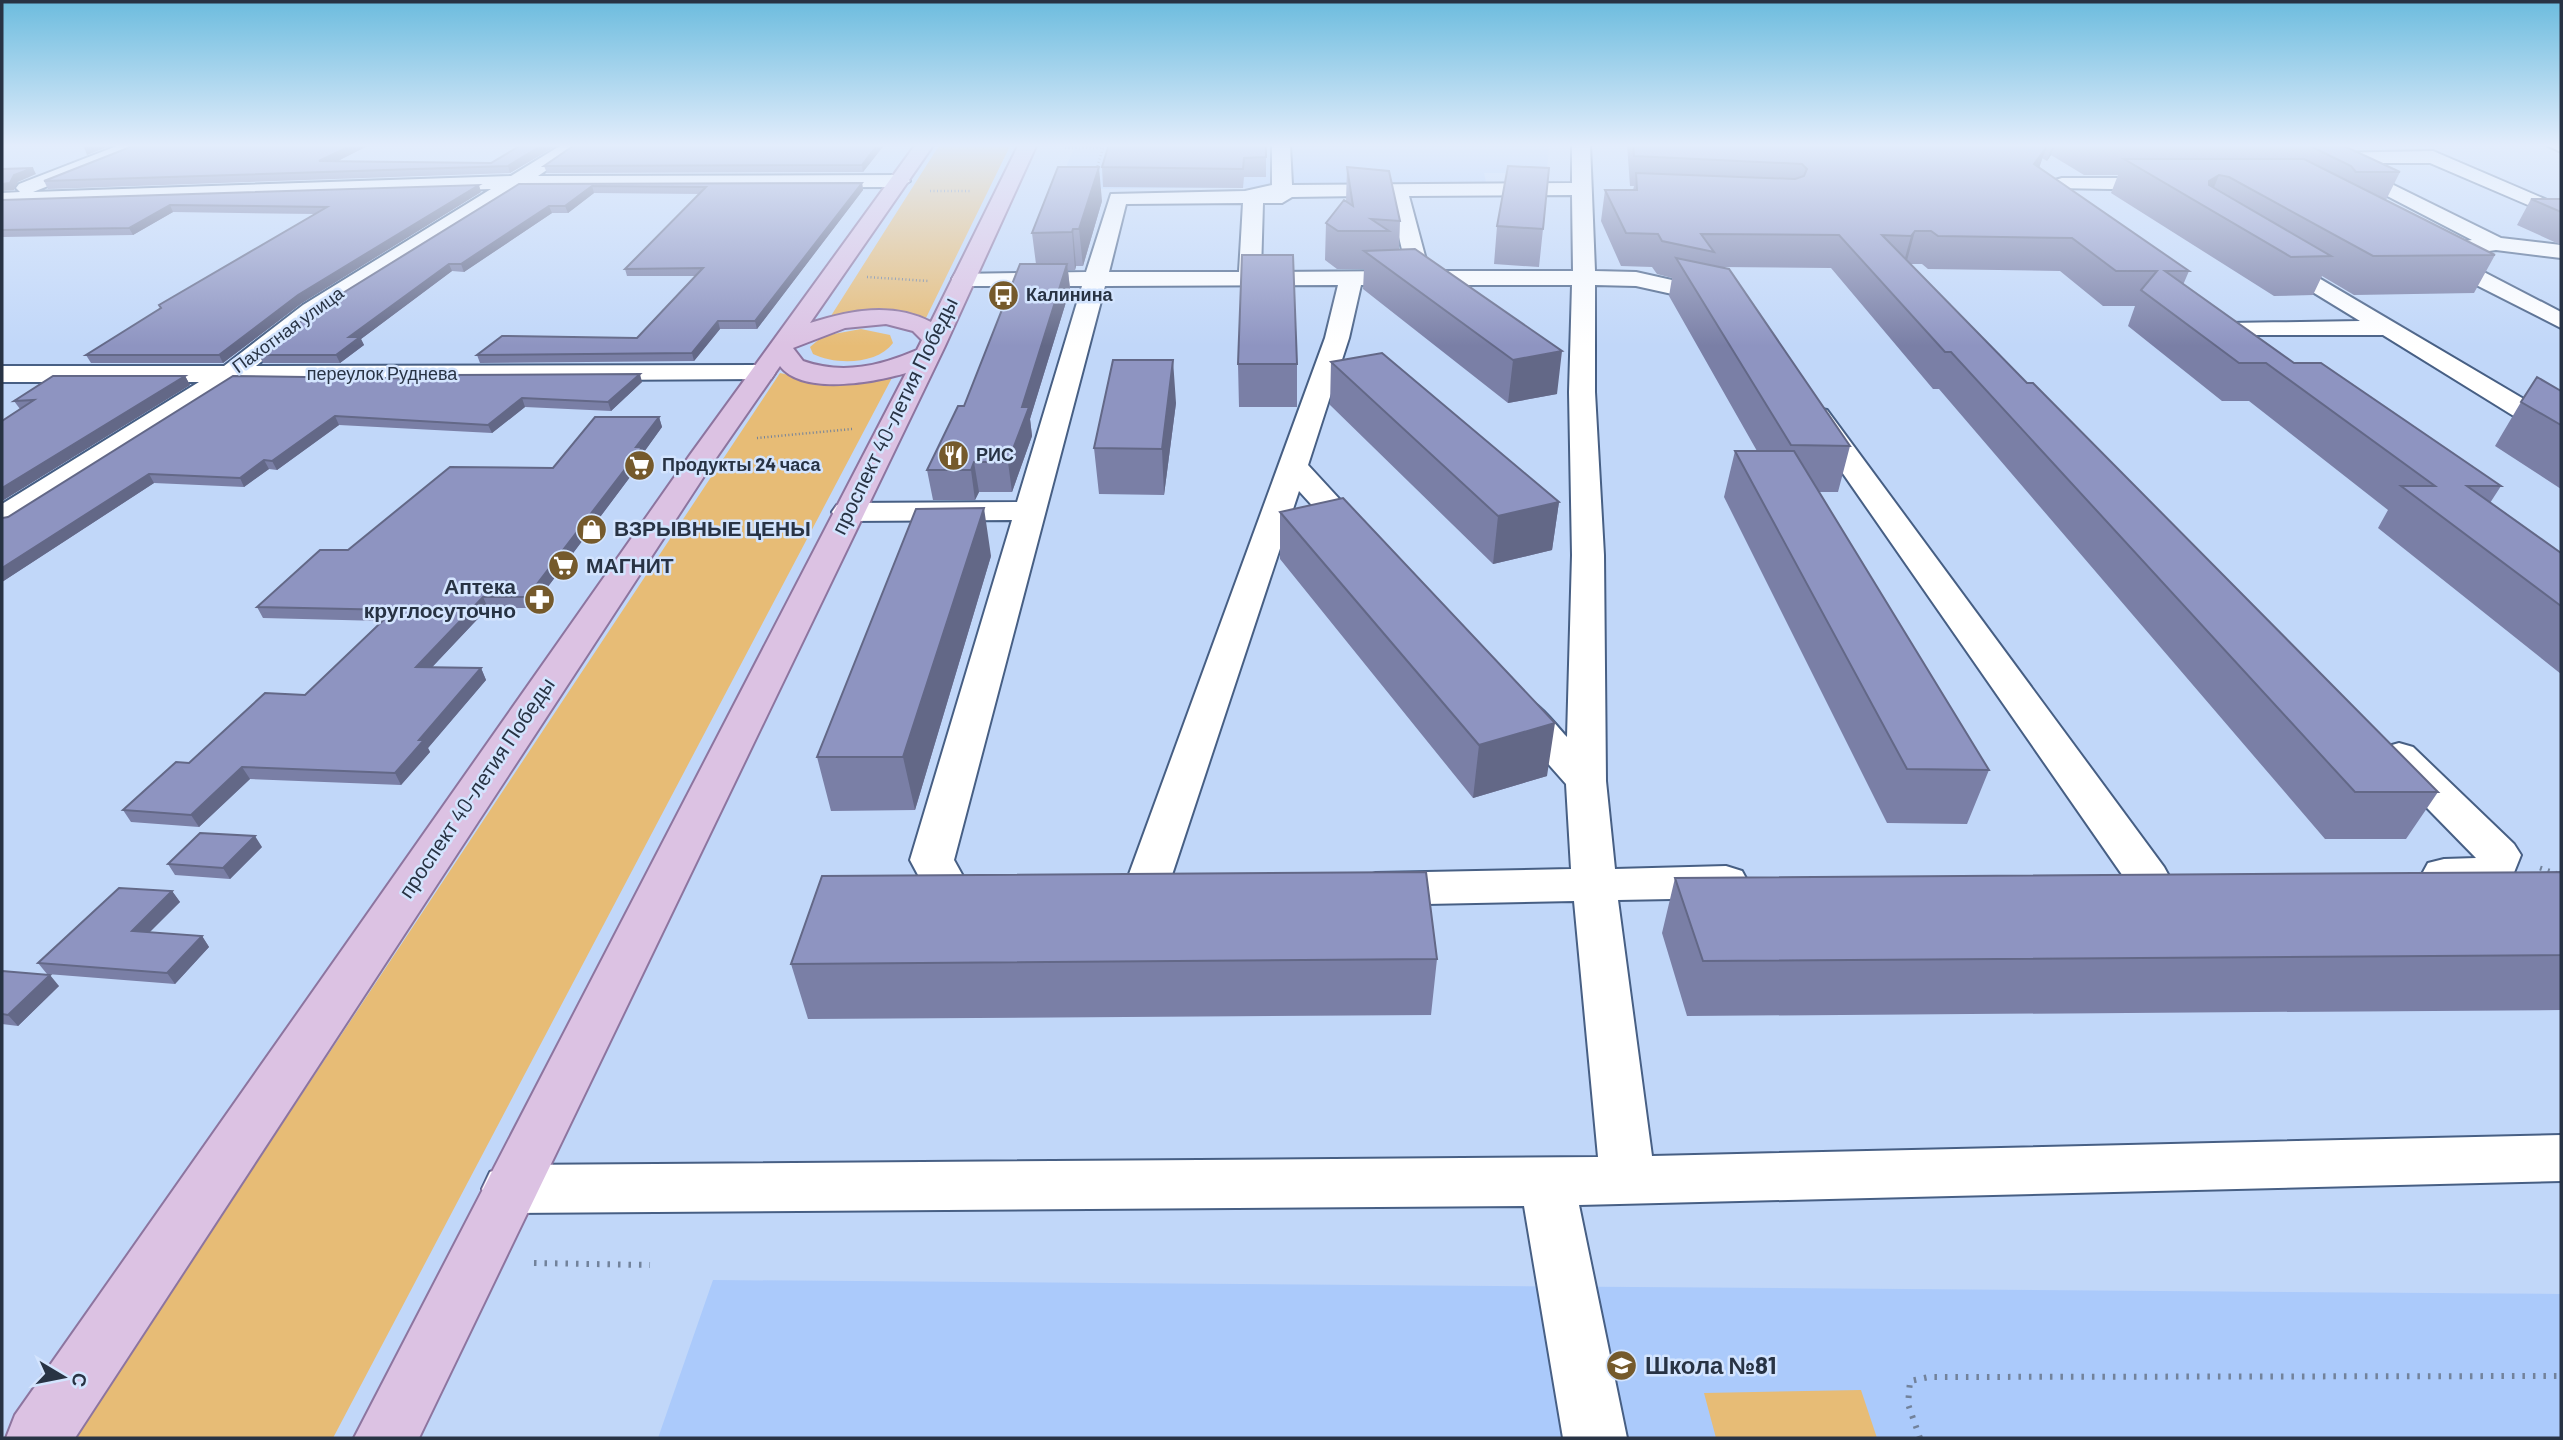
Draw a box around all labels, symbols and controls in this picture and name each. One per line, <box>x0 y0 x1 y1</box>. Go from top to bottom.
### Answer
bus stop icon: Калинина <box>986 278 1020 312</box>
street label: Пахотная улица <box>227 281 348 377</box>
place label: Калинина <box>1026 283 1114 305</box>
street label: проспект 40-летия Победы <box>825 293 962 538</box>
street label: переулок Руднева <box>307 362 458 384</box>
restaurant icon: РИС <box>936 438 970 472</box>
place label: РИС <box>976 443 1014 465</box>
supermarket icon: Продукты 24 часа <box>622 448 656 482</box>
place label: Продукты 24 часа <box>662 453 821 475</box>
shop icon: ВЗРЫВНЫЕ ЦЕНЫ <box>574 512 608 546</box>
place label: ВЗРЫВНЫЕ ЦЕНЫ <box>614 515 811 540</box>
supermarket icon: МАГНИТ <box>546 549 580 583</box>
place label: МАГНИТ <box>586 552 674 577</box>
place label: Аптека круглосуточно <box>364 573 516 622</box>
pharmacy icon: Аптека круглосуточно <box>522 582 556 616</box>
street label: проспект 40-летия Победы <box>393 672 559 902</box>
north arrow <box>28 1342 98 1412</box>
school or university icon: Школа №81 <box>1605 1349 1639 1383</box>
place label: Школа №81 <box>1645 1350 1776 1379</box>
text: С <box>68 1371 93 1389</box>

